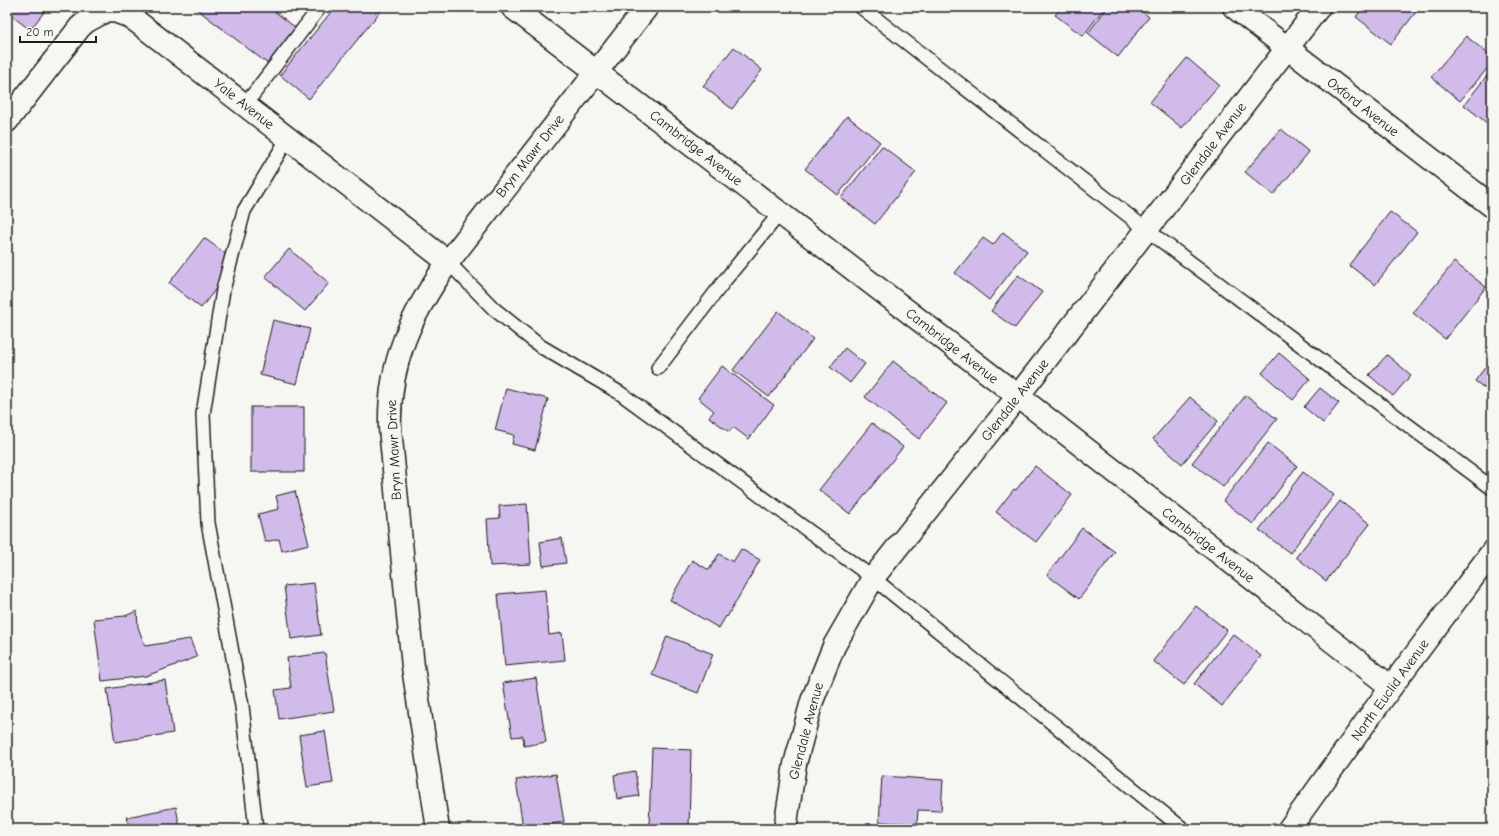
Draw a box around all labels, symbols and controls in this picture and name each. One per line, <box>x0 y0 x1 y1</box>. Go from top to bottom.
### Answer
scale bar <box>20 18 96 44</box>
text: 20 m <box>26 25 54 39</box>
street label: Oxford Avenue <box>1324 74 1402 140</box>
street label: Yale Avenue <box>210 75 278 133</box>
street label: Glendale Avenue <box>1176 99 1250 189</box>
street label: Cambridge Avenue <box>646 107 746 189</box>
street label: Bryn Mawr Drive <box>492 111 568 201</box>
street label: Cambridge Avenue <box>902 305 1002 387</box>
street label: Glendale Avenue <box>978 355 1052 445</box>
street label: Bryn Mawr Drive <box>383 399 405 501</box>
street label: Cambridge Avenue <box>1158 504 1258 586</box>
street label: North Euclid Avenue <box>1347 636 1433 744</box>
street label: Glendale Avenue <box>785 681 827 781</box>

